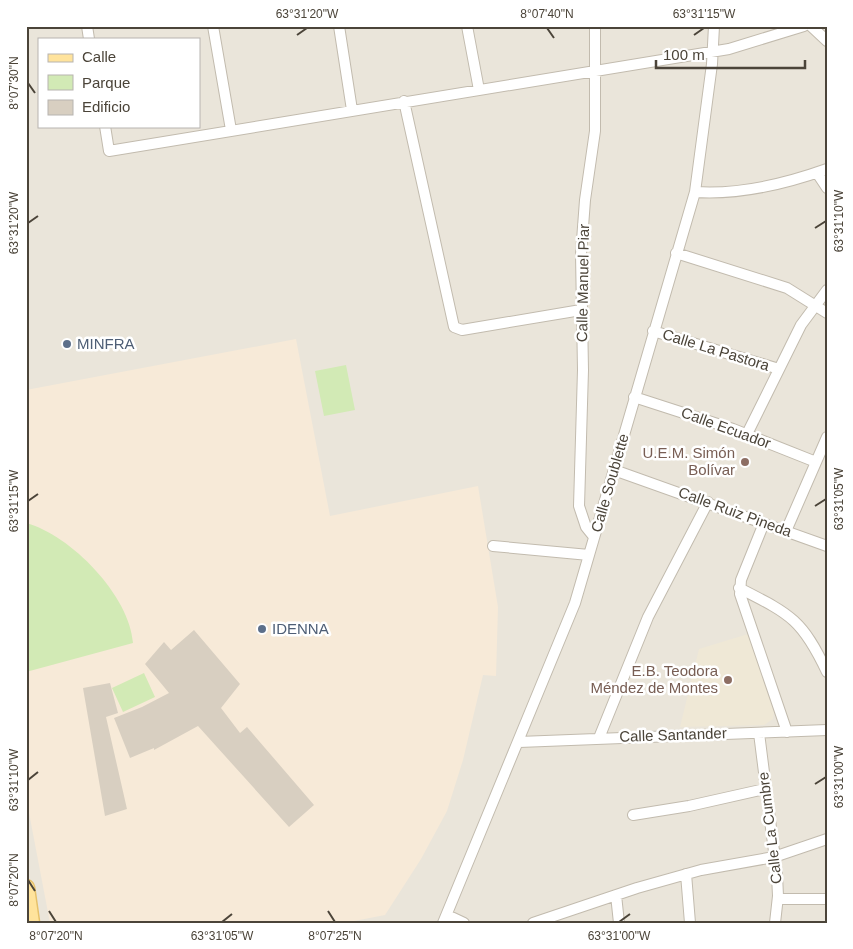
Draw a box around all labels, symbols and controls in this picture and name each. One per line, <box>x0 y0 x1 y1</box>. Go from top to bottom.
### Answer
text: 63°31'20"W <box>276 7 339 21</box>
text: 8°07'40"N <box>520 7 574 21</box>
text: 63°31'15"W <box>673 7 736 21</box>
legend <box>38 38 200 128</box>
scale bar <box>656 38 804 70</box>
text: 100 m <box>663 46 705 63</box>
text: Calle <box>82 48 116 65</box>
text: 8°07'30"N <box>7 56 21 110</box>
text: Parque <box>82 74 130 91</box>
text: Edificio <box>82 98 130 115</box>
text: 63°31'10"W <box>832 189 846 252</box>
text: 63°31'20"W <box>7 191 21 254</box>
street label: Calle Manuel Piar <box>573 224 592 342</box>
street label: Calle La Pastora <box>661 325 772 374</box>
place label: MINFRA <box>77 335 135 352</box>
marker: MINFRA <box>61 338 73 350</box>
street label: Calle Ecuador <box>679 403 773 452</box>
street label: Calle Soublette <box>587 432 632 534</box>
place label: U.E.M. Simón Bolívar <box>642 444 735 478</box>
marker: U.E.M. Simón Bolívar <box>739 456 751 468</box>
text: 63°31'05"W <box>832 467 846 530</box>
text: 63°31'15"W <box>7 469 21 532</box>
street label: Calle Ruiz Pineda <box>676 483 795 540</box>
place label: IDENNA <box>272 620 329 637</box>
marker: IDENNA <box>256 623 268 635</box>
place label: E.B. Teodora Méndez de Montes <box>590 662 719 696</box>
marker: E.B. Teodora Méndez de Montes <box>722 674 734 686</box>
street label: Calle Santander <box>619 724 727 745</box>
text: 63°31'00"W <box>832 745 846 808</box>
text: 63°31'10"W <box>7 748 21 811</box>
street label: Calle La Cumbre <box>754 771 785 885</box>
text: 8°07'20"N <box>7 853 21 907</box>
text: 8°07'20"N <box>29 929 83 943</box>
text: 63°31'05"W <box>191 929 254 943</box>
text: 8°07'25"N <box>308 929 362 943</box>
text: 63°31'00"W <box>588 929 651 943</box>

